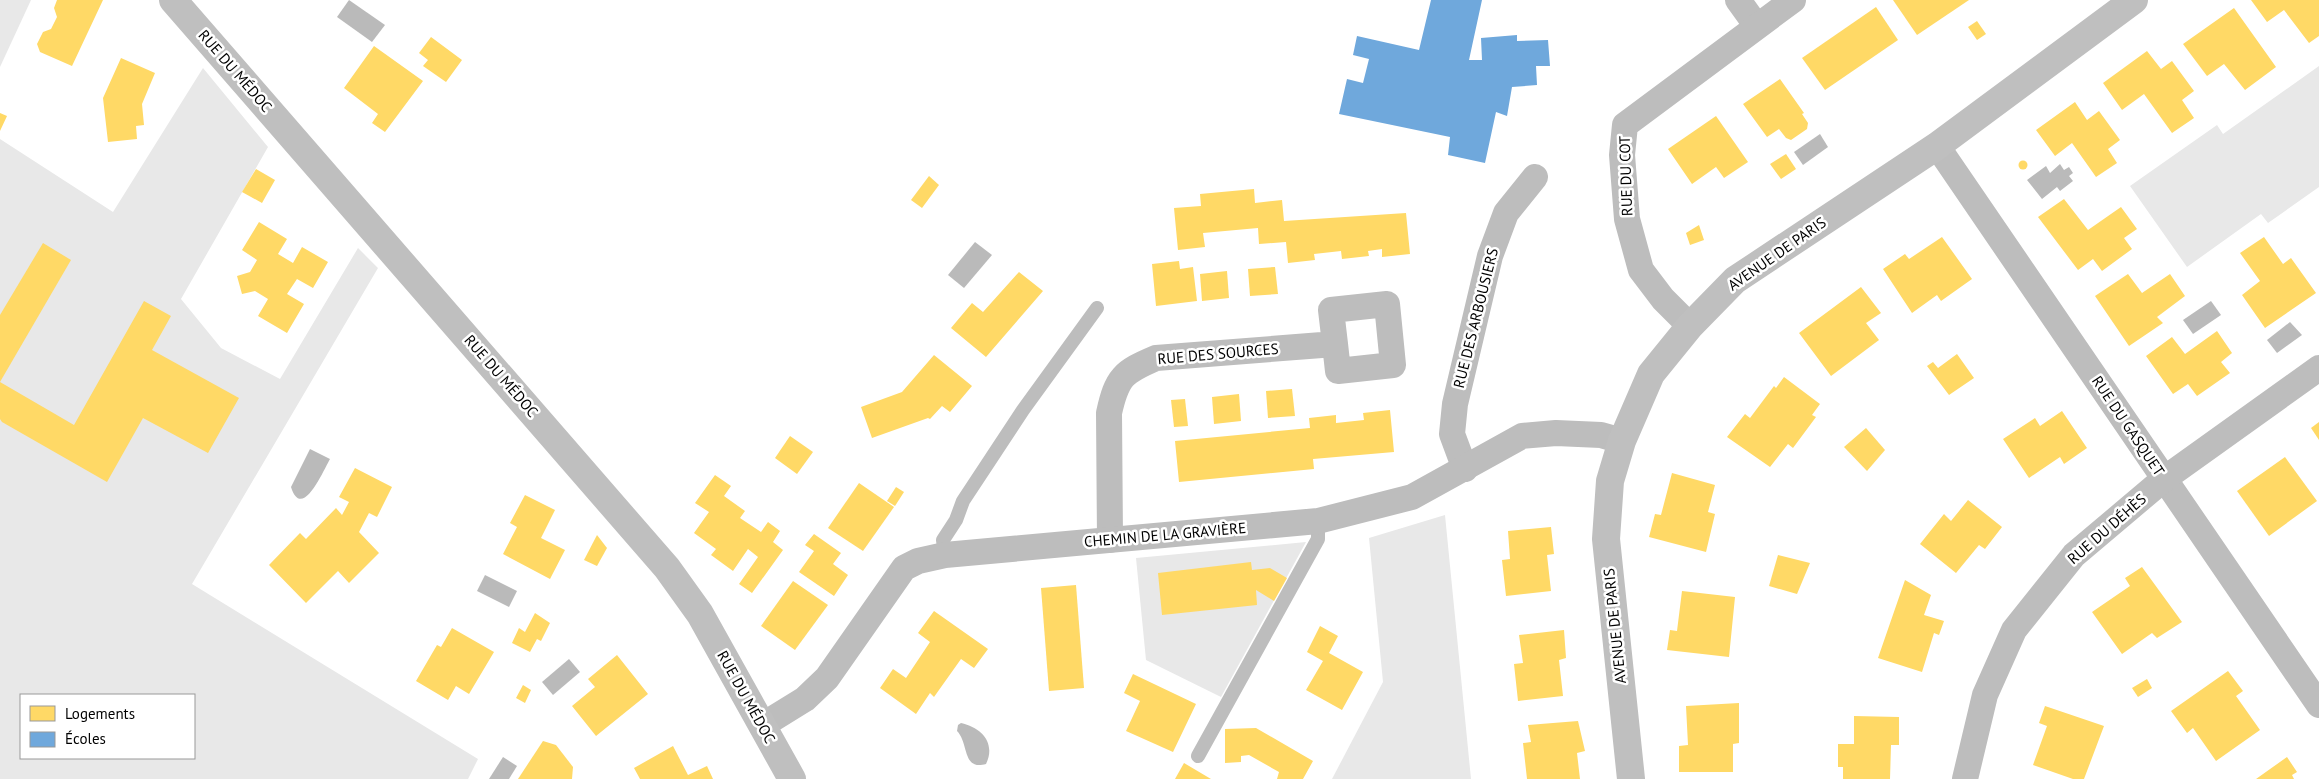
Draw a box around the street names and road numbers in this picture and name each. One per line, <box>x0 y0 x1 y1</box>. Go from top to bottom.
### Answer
street label: RUE DU MÉDOC <box>194 26 276 116</box>
street label: RUE DU COT <box>1615 135 1636 217</box>
street label: AVENUE DE PARIS <box>1724 213 1830 295</box>
street label: RUE DES ARBOUSIERS <box>1449 246 1502 390</box>
street label: RUE DU MÉDOC <box>460 331 542 421</box>
street label: RUE DES SOURCES <box>1157 339 1279 368</box>
street label: RUE DU GASQUET <box>2088 372 2169 480</box>
street label: RUE DU DÉHÈS <box>2063 489 2150 568</box>
street label: CHEMIN DE LA GRAVIÈRE <box>1083 518 1247 551</box>
street label: AVENUE DE PARIS <box>1599 567 1630 685</box>
street label: RUE DU MÉDOC <box>713 647 780 746</box>

